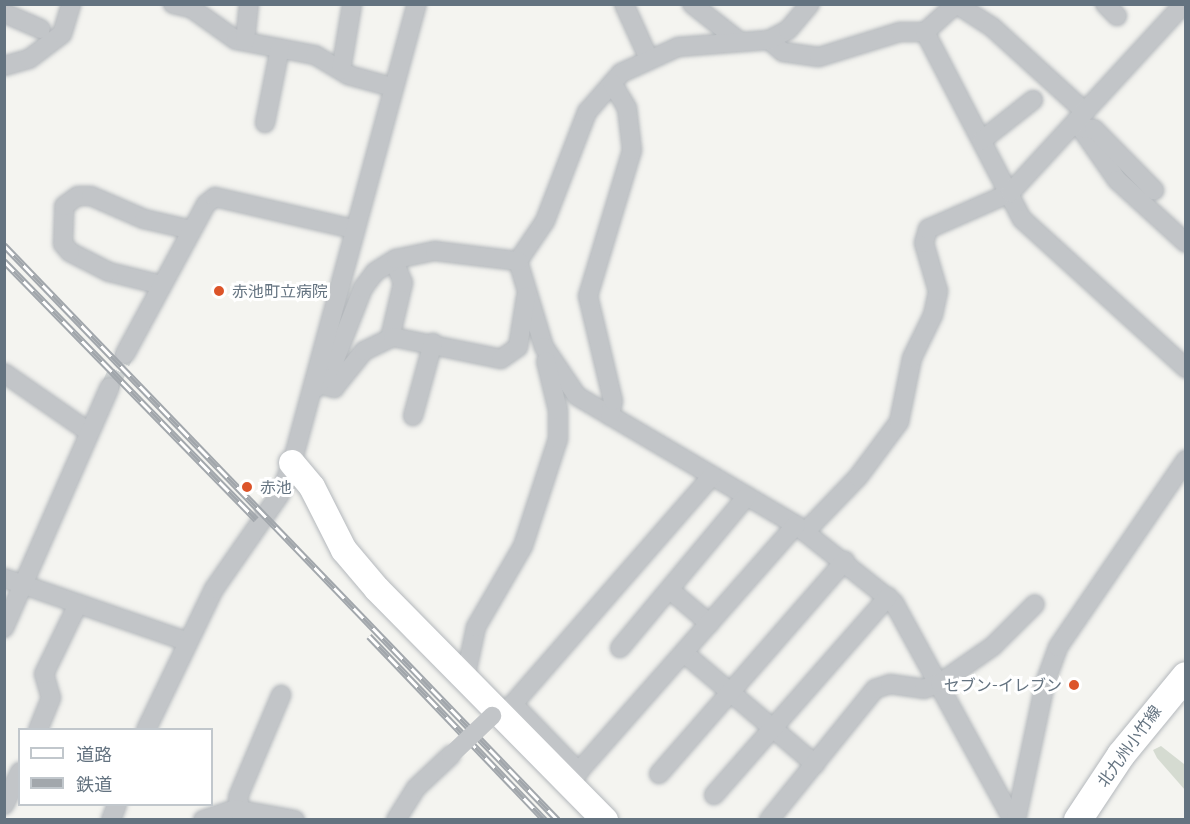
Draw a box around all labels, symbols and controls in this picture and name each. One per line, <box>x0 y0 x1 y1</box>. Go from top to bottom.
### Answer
place label: 赤池町立病院 <box>232 281 328 301</box>
marker: 赤池町立病院 <box>210 282 228 300</box>
place label: 赤池 <box>260 477 292 497</box>
marker: 赤池 <box>238 478 256 496</box>
place label: セブン-イレブン <box>944 675 1062 695</box>
marker: セブン-イレブン <box>1067 678 1081 692</box>
street label: 北九州小竹線 <box>1093 702 1165 790</box>
legend <box>18 728 213 806</box>
text: 道路 <box>76 743 112 766</box>
text: 鉄道 <box>76 773 112 796</box>

